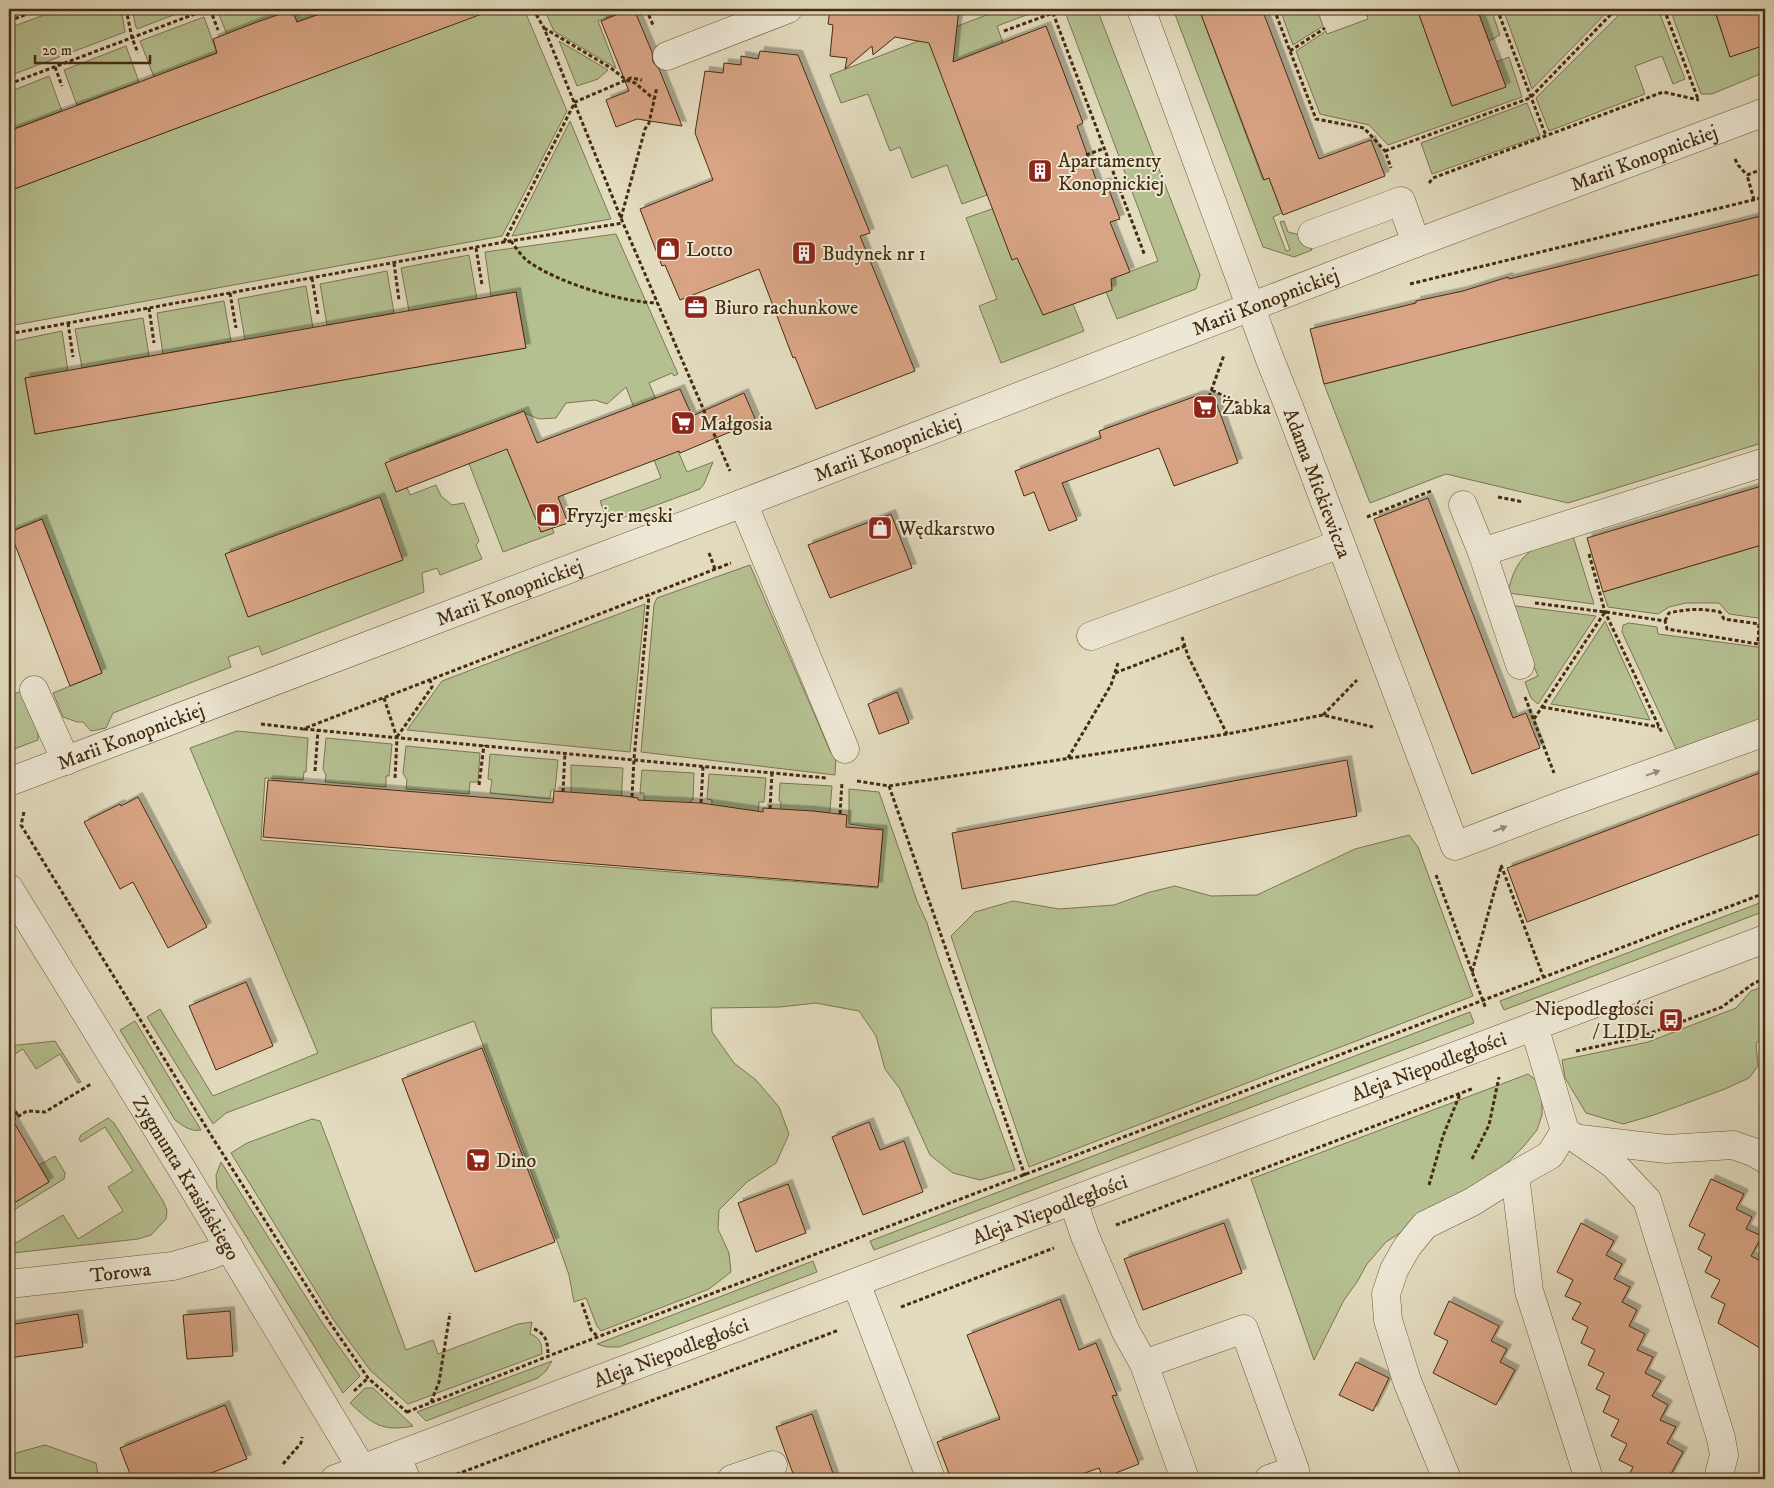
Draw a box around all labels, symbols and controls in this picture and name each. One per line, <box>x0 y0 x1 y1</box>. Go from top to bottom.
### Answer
scale bar <box>35 32 150 64</box>
text: 20 m <box>42 41 72 60</box>
street label: Marii Konopnickiej <box>1567 120 1721 198</box>
place label: Apartamenty Konopnickiej <box>1058 149 1164 197</box>
building icon: Apartamenty Konopnickiej <box>1027 158 1053 184</box>
shop icon: Lotto <box>655 236 681 262</box>
place label: Lotto <box>686 238 733 263</box>
building icon: Budynek nr 1 <box>791 240 817 266</box>
place label: Budynek nr 1 <box>822 242 926 267</box>
street label: Marii Konopnickiej <box>1189 263 1342 342</box>
office icon: Biuro rachunkowe <box>683 294 709 320</box>
place label: Biuro rachunkowe <box>714 296 858 321</box>
supermarket icon: Żabka <box>1192 394 1218 420</box>
place label: Żabka <box>1222 396 1272 421</box>
street label: Adama Mickiewicza <box>1277 405 1356 562</box>
street label: Marii Konopnickiej <box>811 409 965 488</box>
supermarket icon: Małgosia <box>670 410 696 436</box>
place label: Małgosia <box>700 412 773 437</box>
shop icon: Fryzjer męski <box>535 502 561 528</box>
place label: Fryzjer męski <box>566 504 673 529</box>
shop icon: Wędkarstwo <box>867 515 893 541</box>
place label: Wędkarstwo <box>897 517 995 542</box>
street label: Marii Konopnickiej <box>433 554 586 633</box>
street label: Marii Konopnickiej <box>54 698 208 776</box>
one-way arrow <box>1646 768 1661 776</box>
one-way arrow <box>1493 825 1508 833</box>
place label: Niepodległości / LIDL <box>1535 997 1655 1045</box>
bus stop icon: Niepodległości / LIDL <box>1658 1007 1684 1033</box>
street label: Aleja Niepodległości <box>1348 1027 1510 1108</box>
street label: Zygmunta Krasińskiego <box>126 1092 245 1265</box>
supermarket icon: Dino <box>465 1147 491 1173</box>
place label: Dino <box>496 1149 536 1174</box>
street label: Aleja Niepodległości <box>969 1170 1131 1251</box>
street label: Torowa <box>89 1257 153 1289</box>
street label: Aleja Niepodległości <box>590 1313 752 1394</box>

